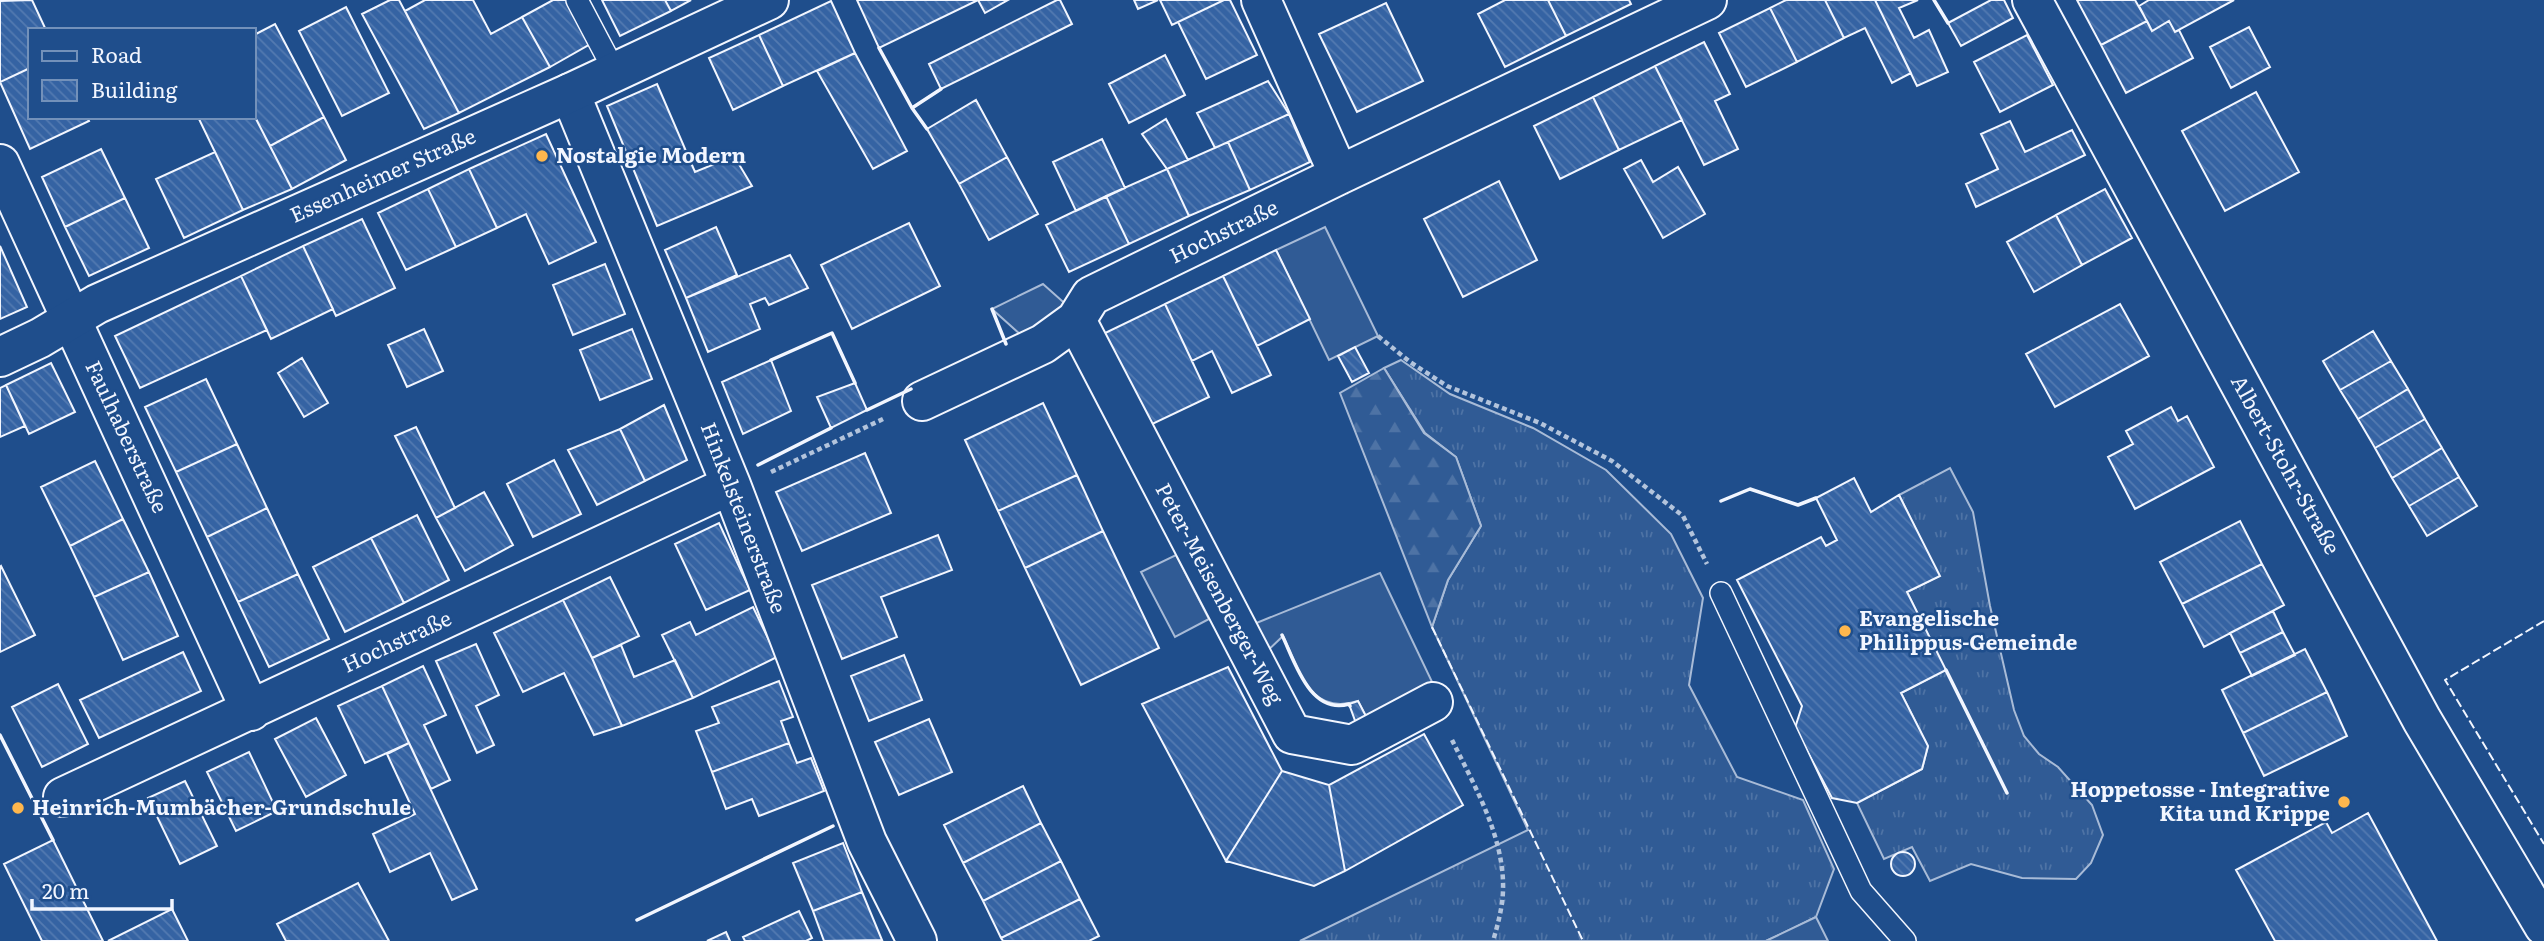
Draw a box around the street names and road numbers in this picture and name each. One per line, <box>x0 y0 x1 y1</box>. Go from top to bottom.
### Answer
street label: Essenheimer Straße <box>284 119 480 229</box>
street label: Hochstraße <box>1163 190 1283 269</box>
street label: Faulhaberstraße <box>79 355 177 517</box>
street label: Albert-Stohr-Straße <box>2225 368 2350 559</box>
street label: Hinkelsteinerstraße <box>695 417 796 617</box>
street label: Peter-Meisenberger-Weg <box>1149 476 1293 709</box>
street label: Hochstraße <box>336 601 456 679</box>

